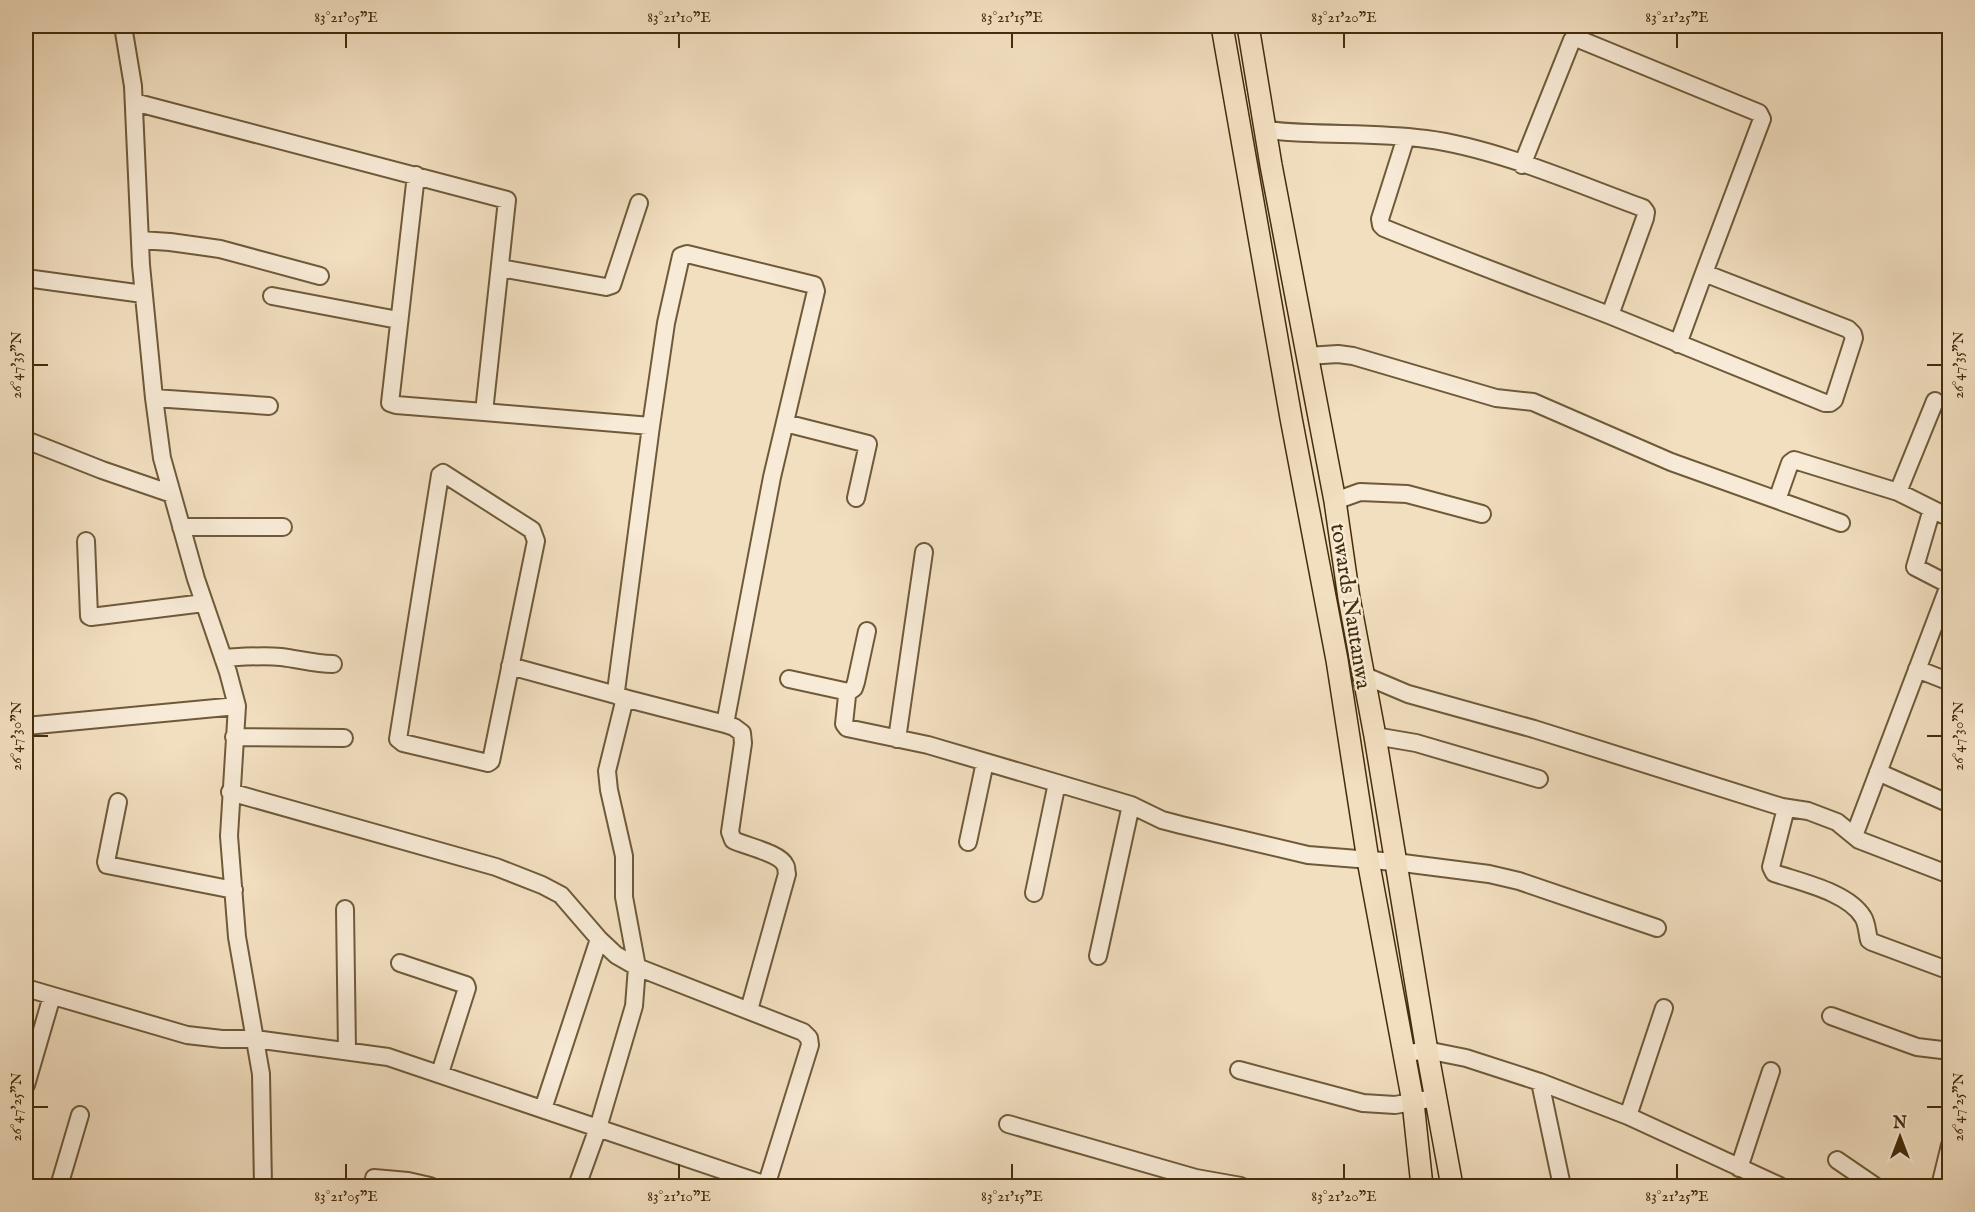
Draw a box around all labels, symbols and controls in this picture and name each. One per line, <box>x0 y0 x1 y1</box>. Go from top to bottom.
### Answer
text: 83°21'05"E <box>314 8 378 27</box>
text: 83°21'10"E <box>647 8 711 27</box>
text: 83°21'15"E <box>981 8 1043 27</box>
text: 83°21'20"E <box>1311 8 1377 27</box>
text: 83°21'25"E <box>1645 8 1709 27</box>
text: 26°47'35"N <box>7 331 26 399</box>
text: 26°47'35"N <box>1949 331 1968 399</box>
street label: towards Nautanwa <box>1323 522 1377 692</box>
text: 26°47'30"N <box>7 701 26 771</box>
text: 26°47'30"N <box>1949 701 1968 771</box>
text: 26°47'25"N <box>7 1072 26 1142</box>
text: 26°47'25"N <box>1949 1072 1968 1142</box>
north arrow <box>1870 1107 1930 1167</box>
text: N <box>1892 1114 1907 1134</box>
text: 83°21'05"E <box>314 1187 378 1206</box>
text: 83°21'10"E <box>647 1187 711 1206</box>
text: 83°21'15"E <box>981 1187 1043 1206</box>
text: 83°21'20"E <box>1311 1187 1377 1206</box>
text: 83°21'25"E <box>1645 1187 1709 1206</box>

